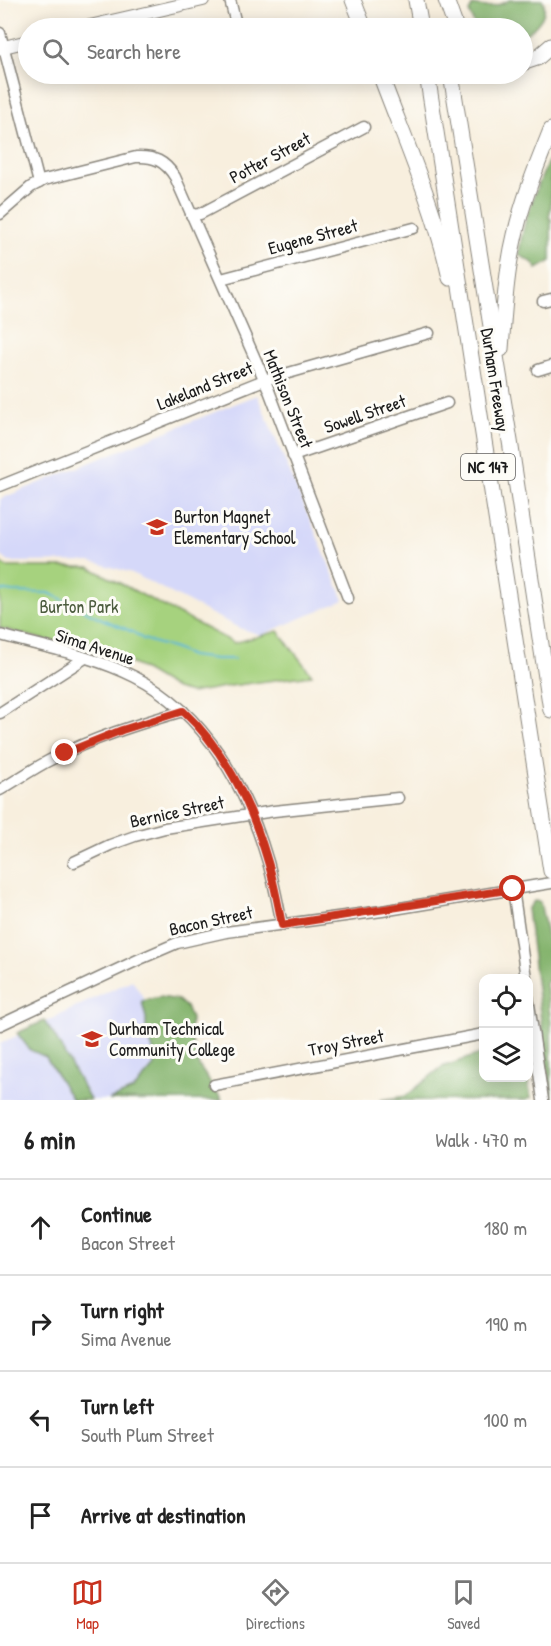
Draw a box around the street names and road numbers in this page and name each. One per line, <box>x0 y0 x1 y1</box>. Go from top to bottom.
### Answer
street label: Potter Street <box>225 125 315 189</box>
street label: Eugene Street <box>265 212 361 260</box>
street label: Durham Freeway <box>475 326 516 434</box>
street label: Mathison Street <box>257 346 320 452</box>
street label: Lakeland Street <box>153 355 257 416</box>
street label: Sowell Street <box>321 388 410 439</box>
road number: NC 147 <box>461 454 515 480</box>
street label: Sima Avenue <box>53 622 138 671</box>
street label: Bernice Street <box>128 789 227 834</box>
street label: Bacon Street <box>167 899 256 942</box>
street label: Troy Street <box>306 1023 387 1062</box>

